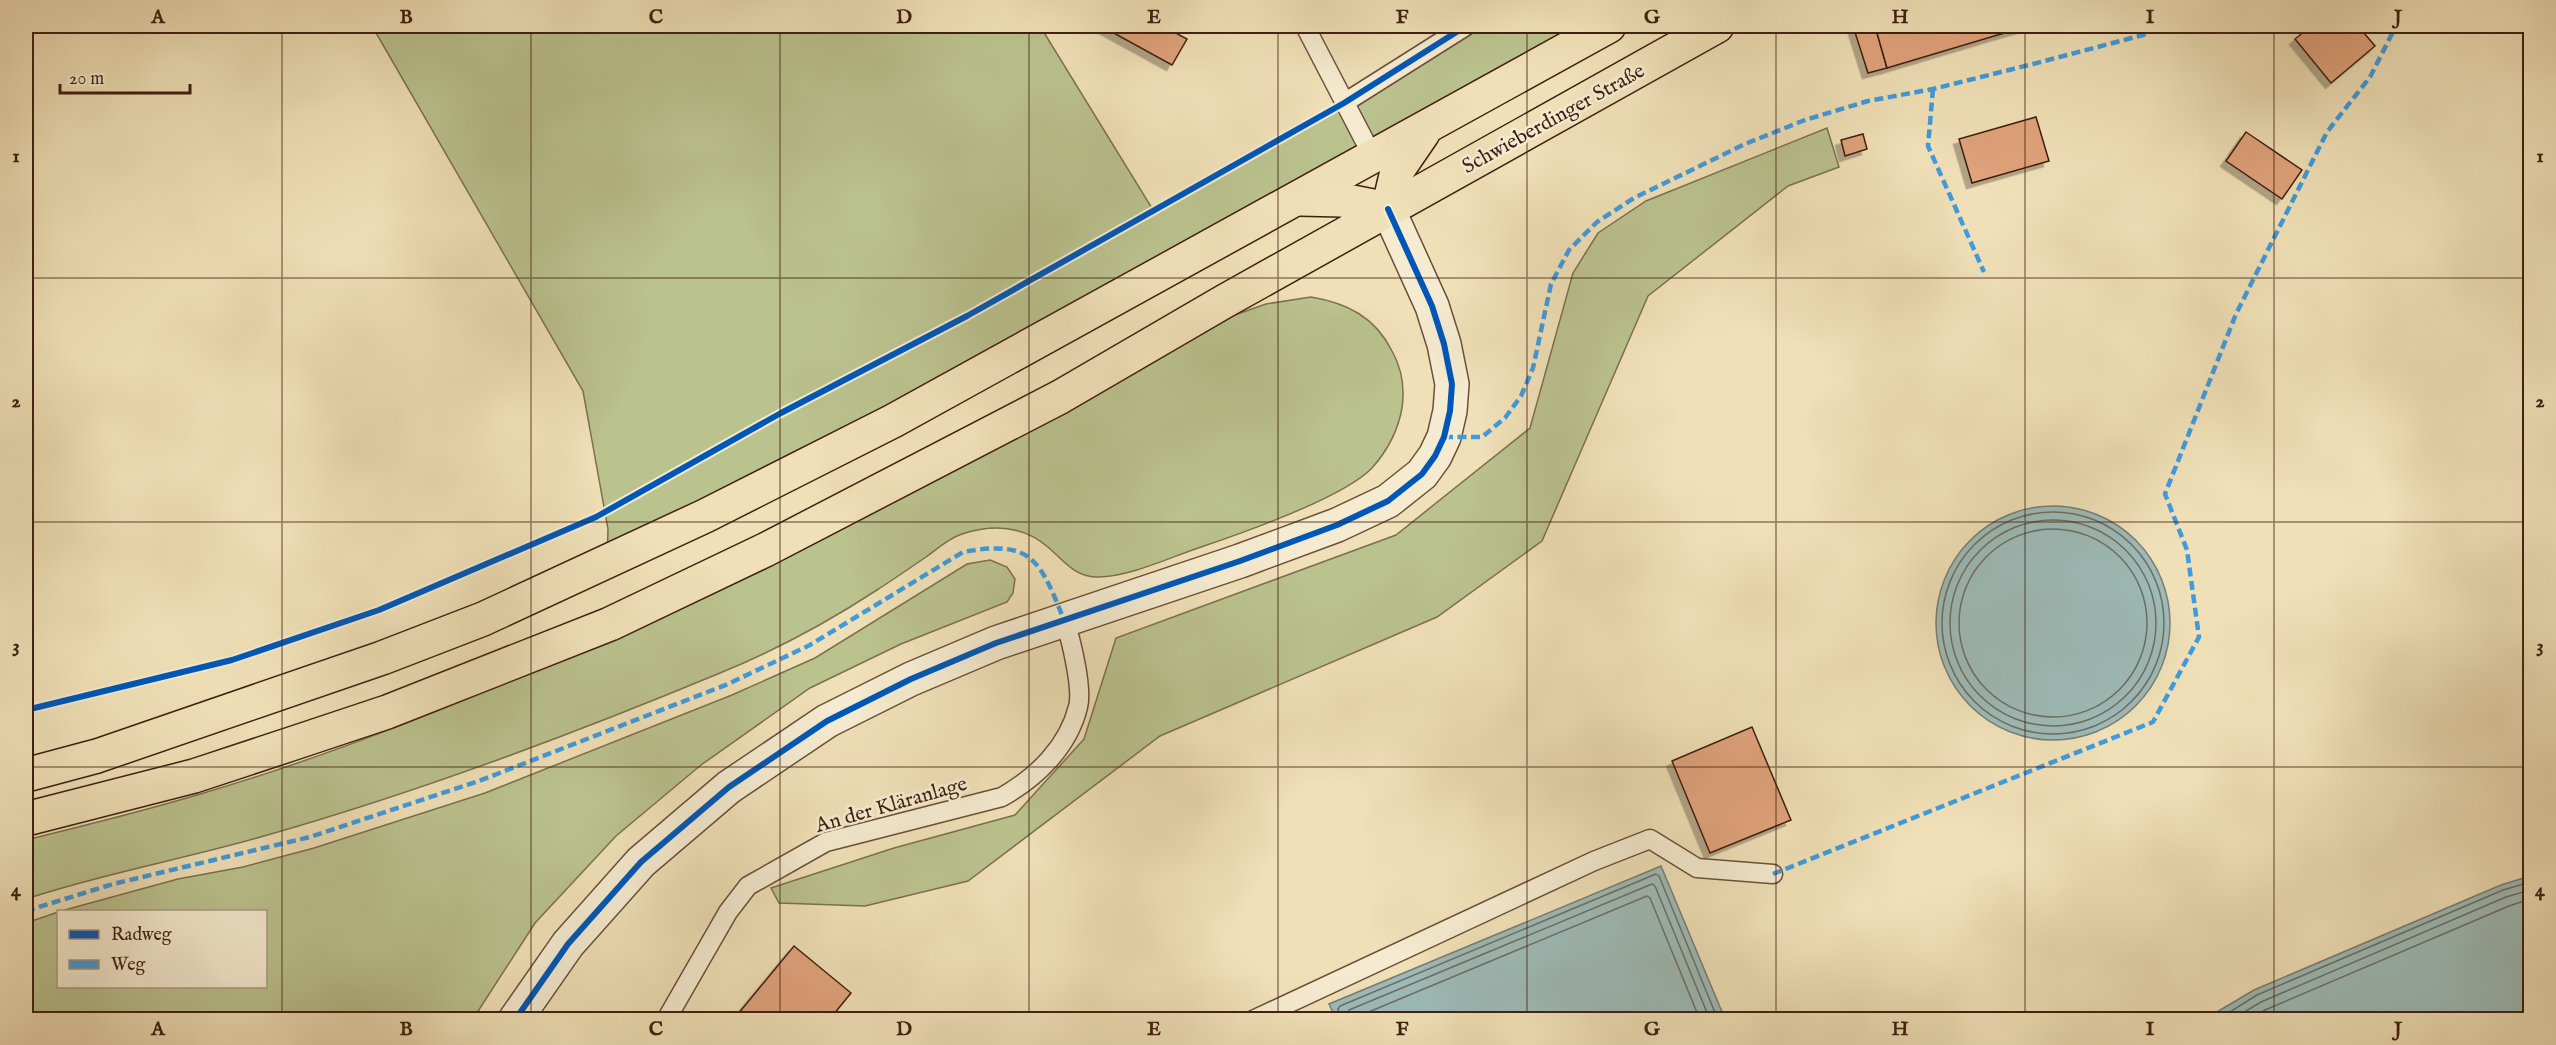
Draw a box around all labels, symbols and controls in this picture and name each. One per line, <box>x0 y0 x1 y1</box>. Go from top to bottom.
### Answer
text: A <box>150 5 166 30</box>
text: B <box>399 5 413 30</box>
text: C <box>649 5 663 30</box>
text: D <box>896 5 912 30</box>
text: E <box>1147 5 1161 30</box>
text: F <box>1396 5 1409 30</box>
text: G <box>1644 5 1661 30</box>
text: H <box>1891 5 1909 30</box>
text: I <box>2146 5 2155 30</box>
text: J <box>2391 5 2403 30</box>
scale bar <box>60 57 190 95</box>
street label: Schwieberdinger Straße <box>1458 58 1650 181</box>
text: 20 m <box>69 68 104 91</box>
text: 1 <box>12 144 20 169</box>
text: 1 <box>2536 144 2544 169</box>
text: 2 <box>11 389 21 414</box>
text: 2 <box>2535 389 2545 414</box>
text: 3 <box>12 634 20 659</box>
text: 3 <box>2536 634 2544 659</box>
street label: An der Kläranlage <box>811 771 971 840</box>
text: 4 <box>11 878 22 903</box>
text: 4 <box>2535 878 2546 903</box>
legend <box>57 910 267 988</box>
text: Radweg <box>111 924 172 947</box>
text: Weg <box>111 954 146 977</box>
text: A <box>150 1017 166 1042</box>
text: B <box>399 1017 413 1042</box>
text: C <box>649 1017 663 1042</box>
text: D <box>896 1017 912 1042</box>
text: E <box>1147 1017 1161 1042</box>
text: F <box>1396 1017 1409 1042</box>
text: G <box>1644 1017 1661 1042</box>
text: H <box>1891 1017 1909 1042</box>
text: I <box>2146 1017 2155 1042</box>
text: J <box>2391 1017 2403 1042</box>

